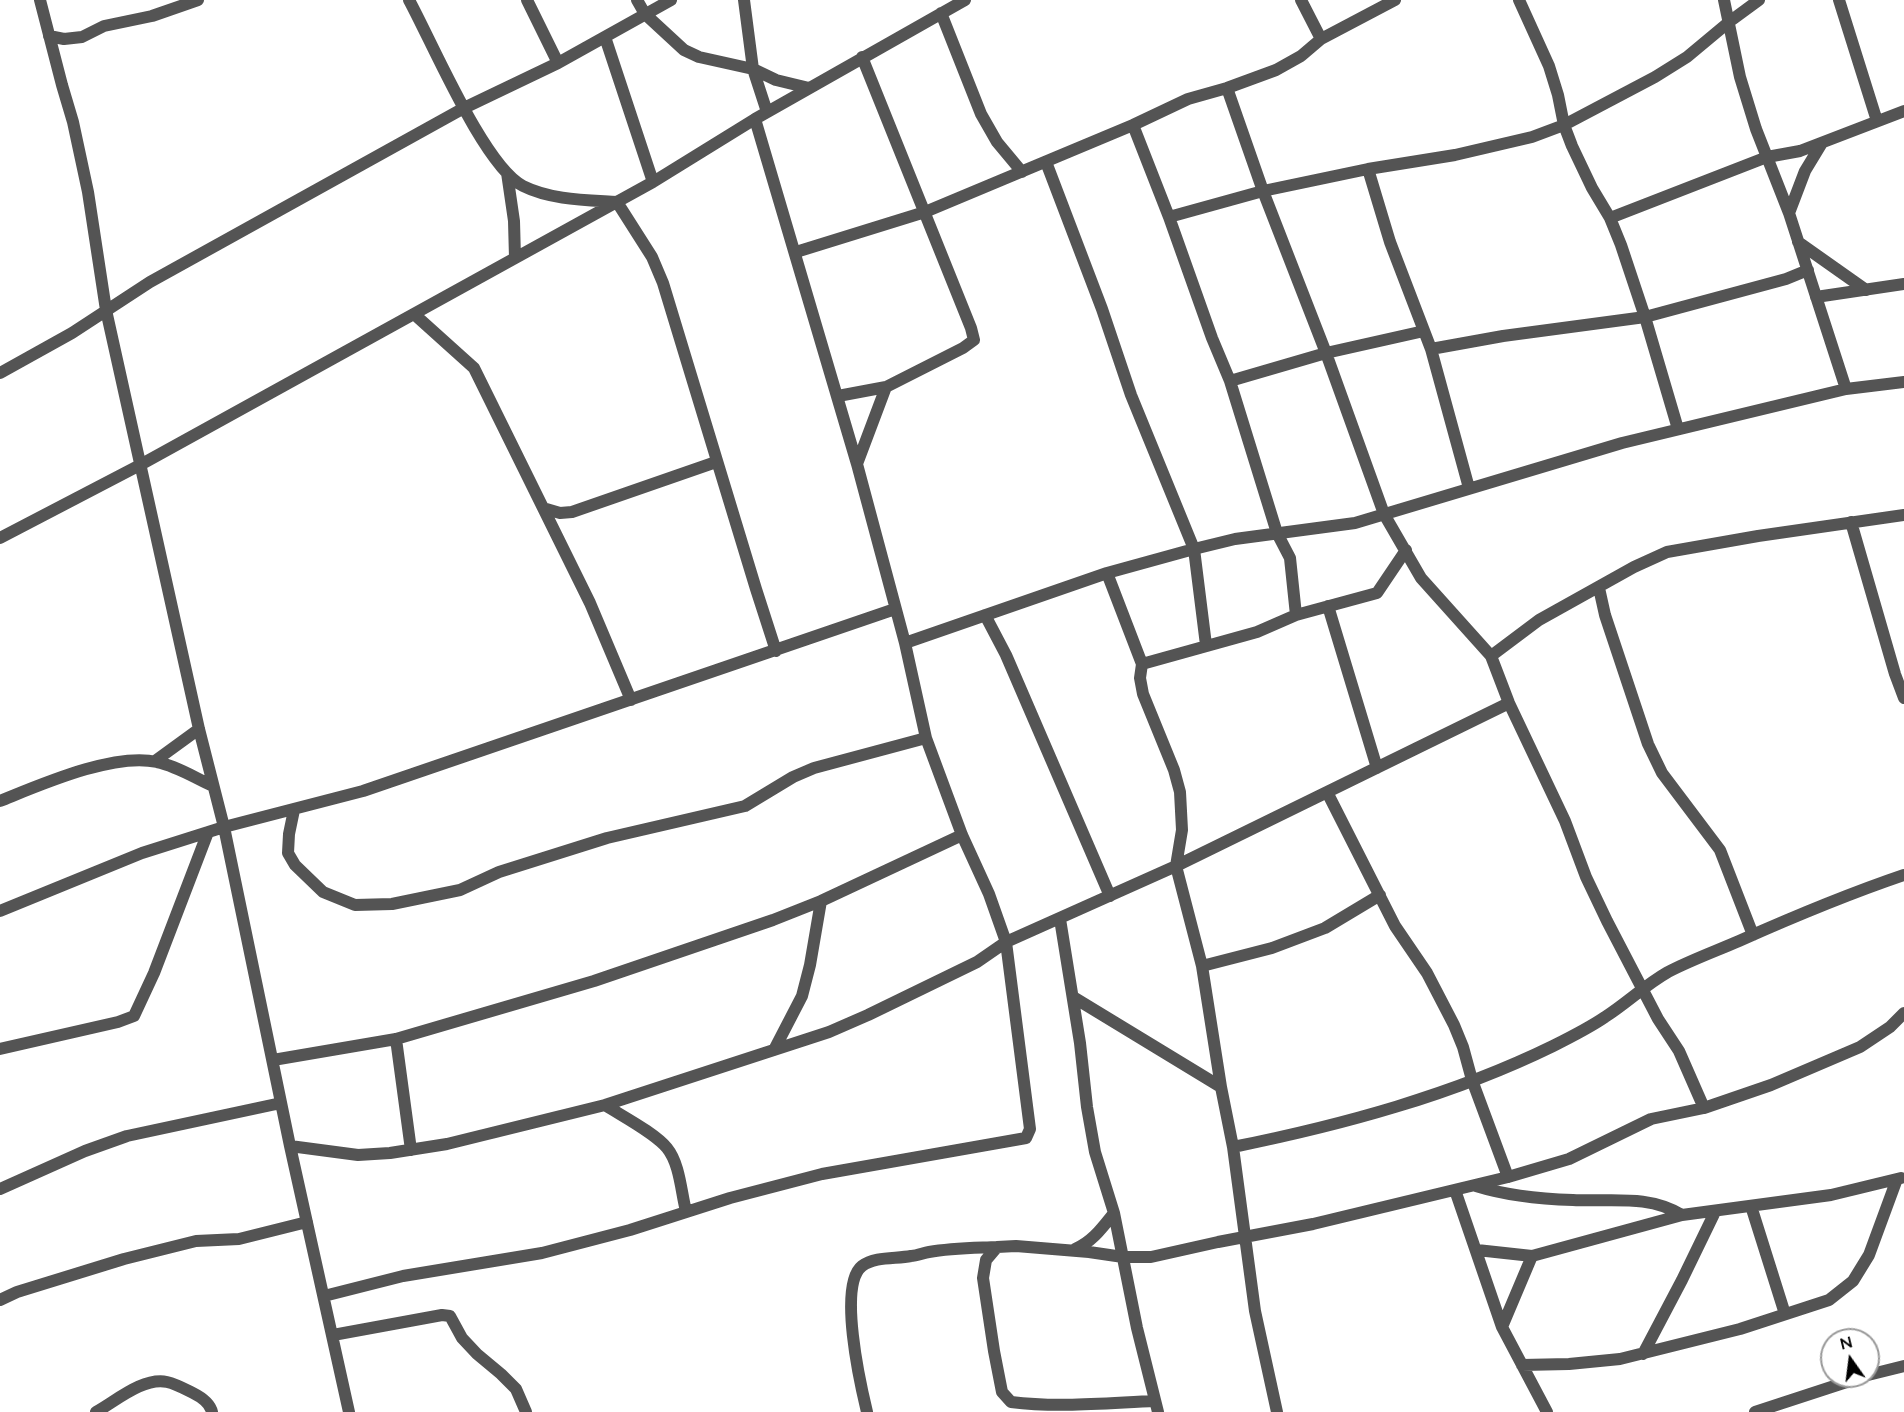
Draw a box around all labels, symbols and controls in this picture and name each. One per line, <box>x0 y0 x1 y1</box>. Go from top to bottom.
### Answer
north arrow <box>1820 1328 1880 1388</box>
text: N <box>1838 1331 1854 1353</box>

